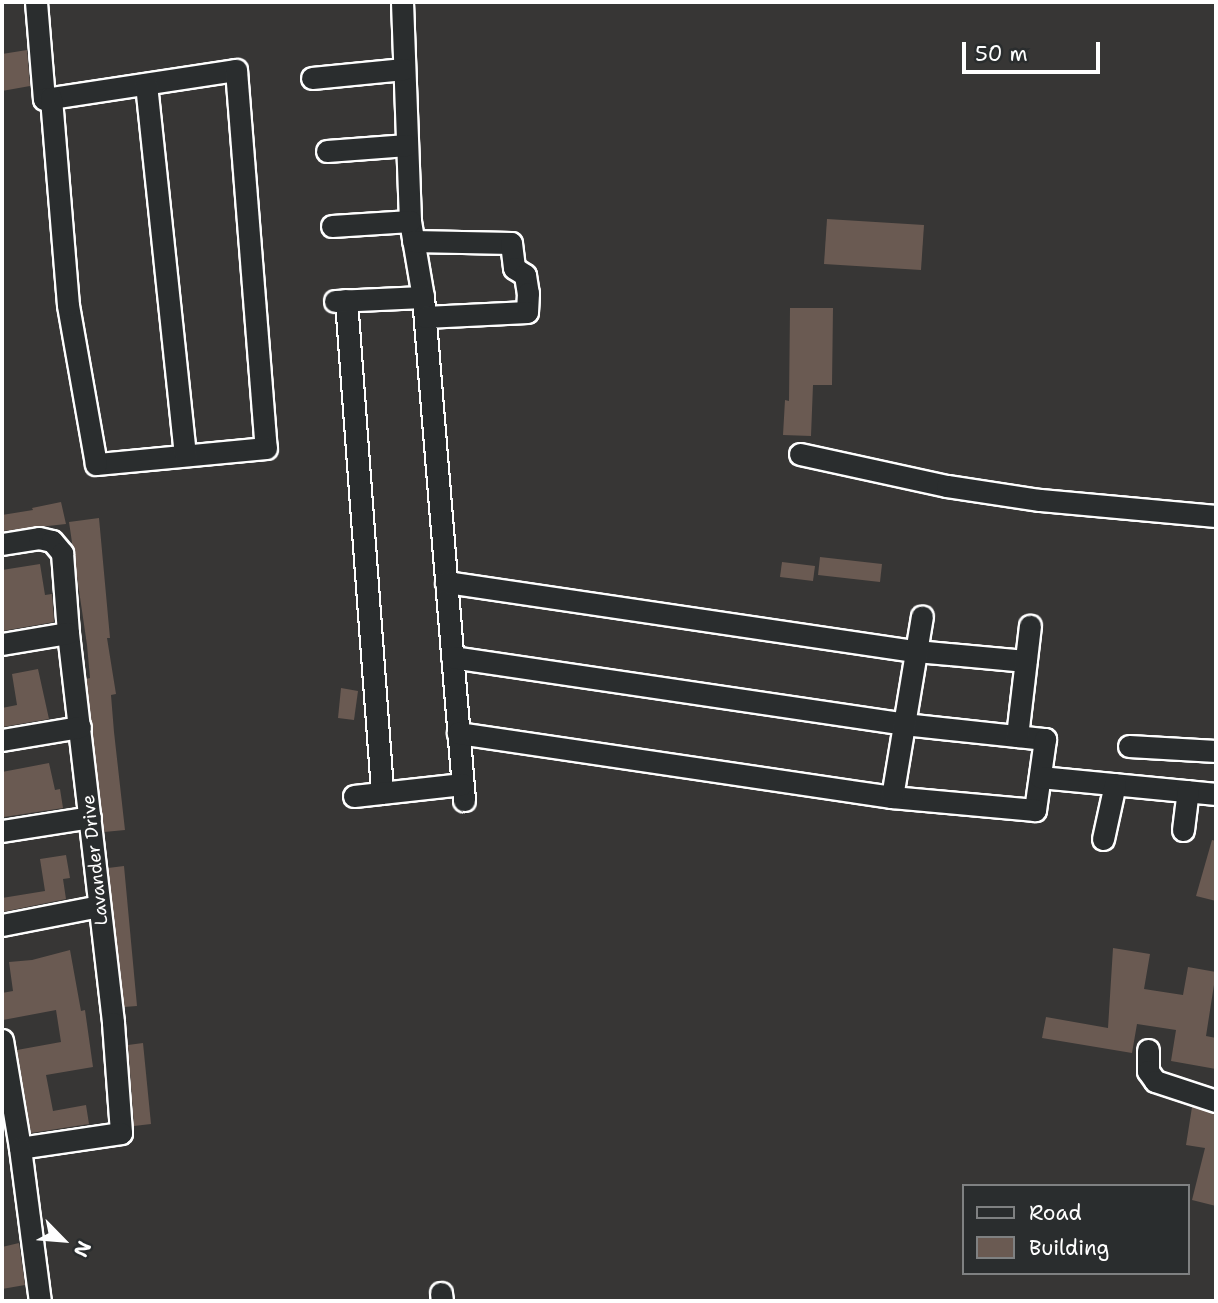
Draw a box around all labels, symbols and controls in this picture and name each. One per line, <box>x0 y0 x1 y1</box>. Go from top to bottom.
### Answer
scale bar <box>966 28 1104 72</box>
text: 50 m <box>975 40 1028 68</box>
street label: Lavander Drive <box>77 793 113 927</box>
legend <box>962 1184 1190 1275</box>
text: Road <box>1029 1199 1082 1227</box>
north arrow <box>28 1205 98 1275</box>
text: Building <box>1029 1234 1109 1262</box>
text: N <box>68 1237 97 1261</box>

